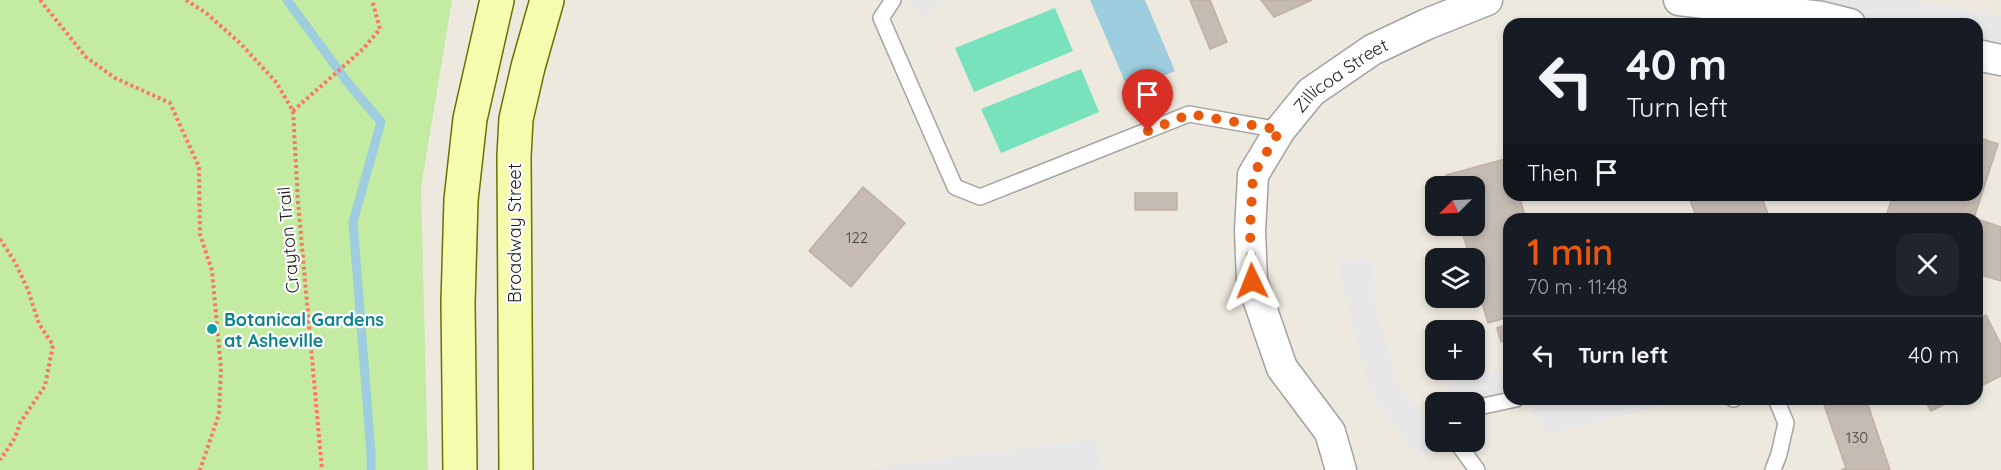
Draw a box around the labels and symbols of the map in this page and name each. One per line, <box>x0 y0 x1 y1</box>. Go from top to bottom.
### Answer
street label: Zillicoa Street <box>1288 33 1392 117</box>
pin <box>1122 69 1173 131</box>
street label: Broadway Street <box>503 163 526 303</box>
north arrow <box>1425 176 1485 236</box>
street label: Crayton Trail <box>272 186 304 294</box>
house number: 122 <box>846 228 868 247</box>
position arrow <box>1220 249 1284 313</box>
place label: Botanical Gardens at Asheville <box>224 308 384 352</box>
marker: Botanical Gardens at Asheville <box>205 322 219 336</box>
house number: 130 <box>1846 428 1868 447</box>

